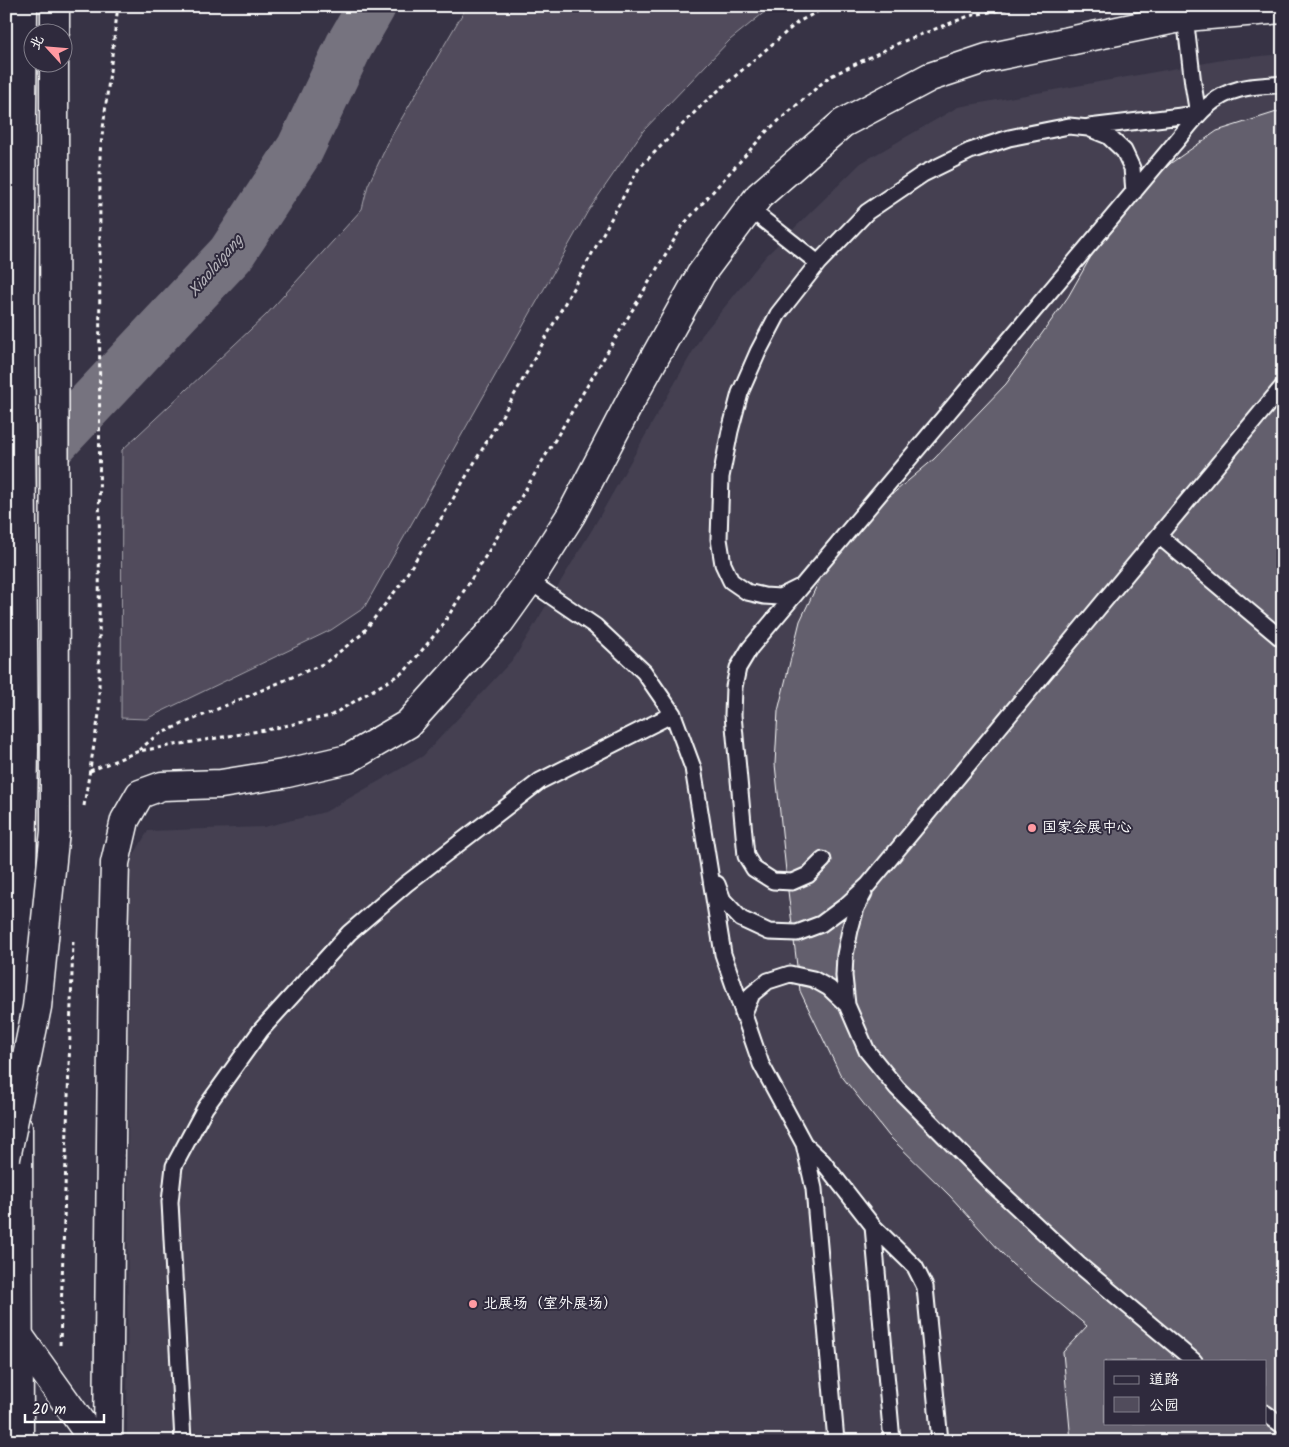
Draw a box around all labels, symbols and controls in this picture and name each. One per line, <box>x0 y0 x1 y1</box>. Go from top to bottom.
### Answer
north arrow <box>22 22 72 72</box>
text: 北 <box>24 32 50 54</box>
water label: Xiaolaigang <box>182 228 251 303</box>
place label: 国家会展中心 <box>1042 816 1132 840</box>
marker: 国家会展中心 <box>1026 822 1038 834</box>
place label: 北展场（室外展场） <box>483 1292 618 1316</box>
marker: 北展场（室外展场） <box>467 1298 479 1310</box>
legend <box>1104 1360 1266 1424</box>
text: 道路 <box>1149 1368 1179 1392</box>
scale bar <box>25 1392 104 1424</box>
text: 公园 <box>1149 1394 1179 1418</box>
text: 20 m <box>32 1398 66 1422</box>

